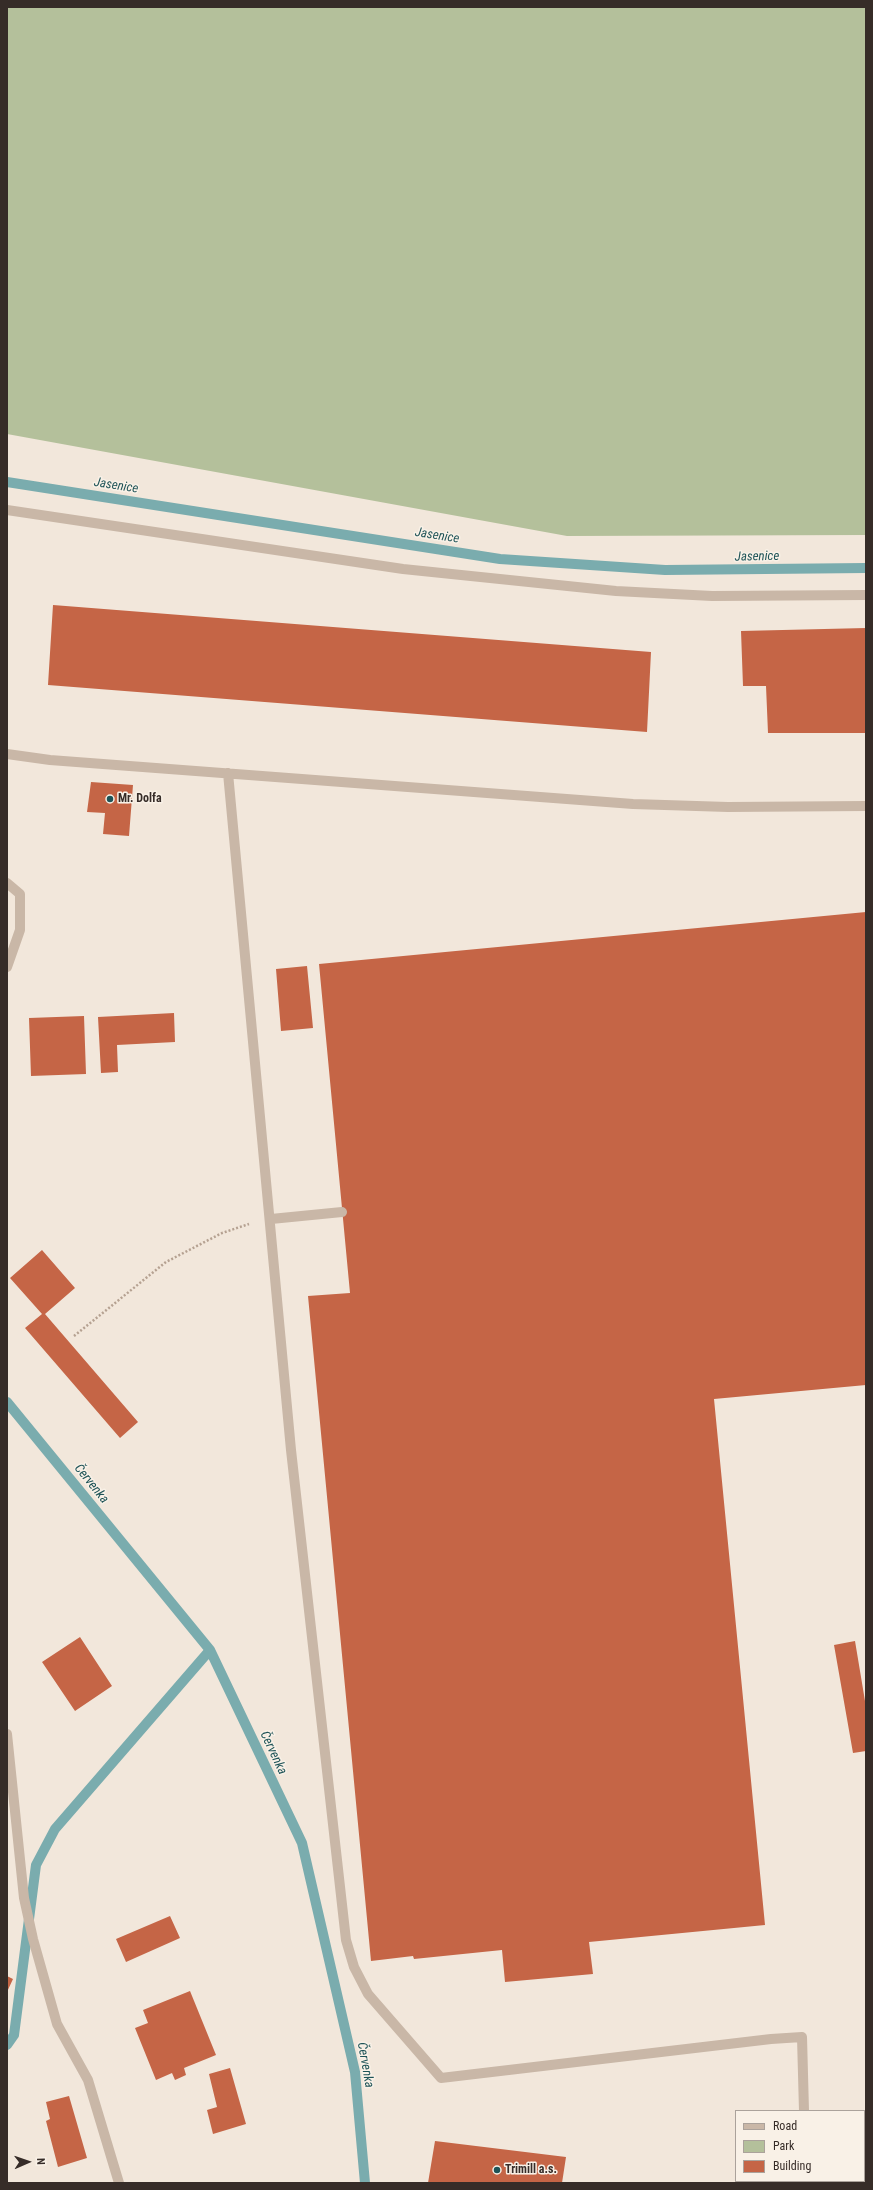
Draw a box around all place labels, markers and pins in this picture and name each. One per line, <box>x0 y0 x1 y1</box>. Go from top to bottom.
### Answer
place label: Mr. Dolfa <box>118 792 162 806</box>
marker: Mr. Dolfa <box>105 794 115 804</box>
place label: Trimill a.s. <box>505 2163 557 2177</box>
marker: Trimill a.s. <box>492 2165 502 2175</box>

